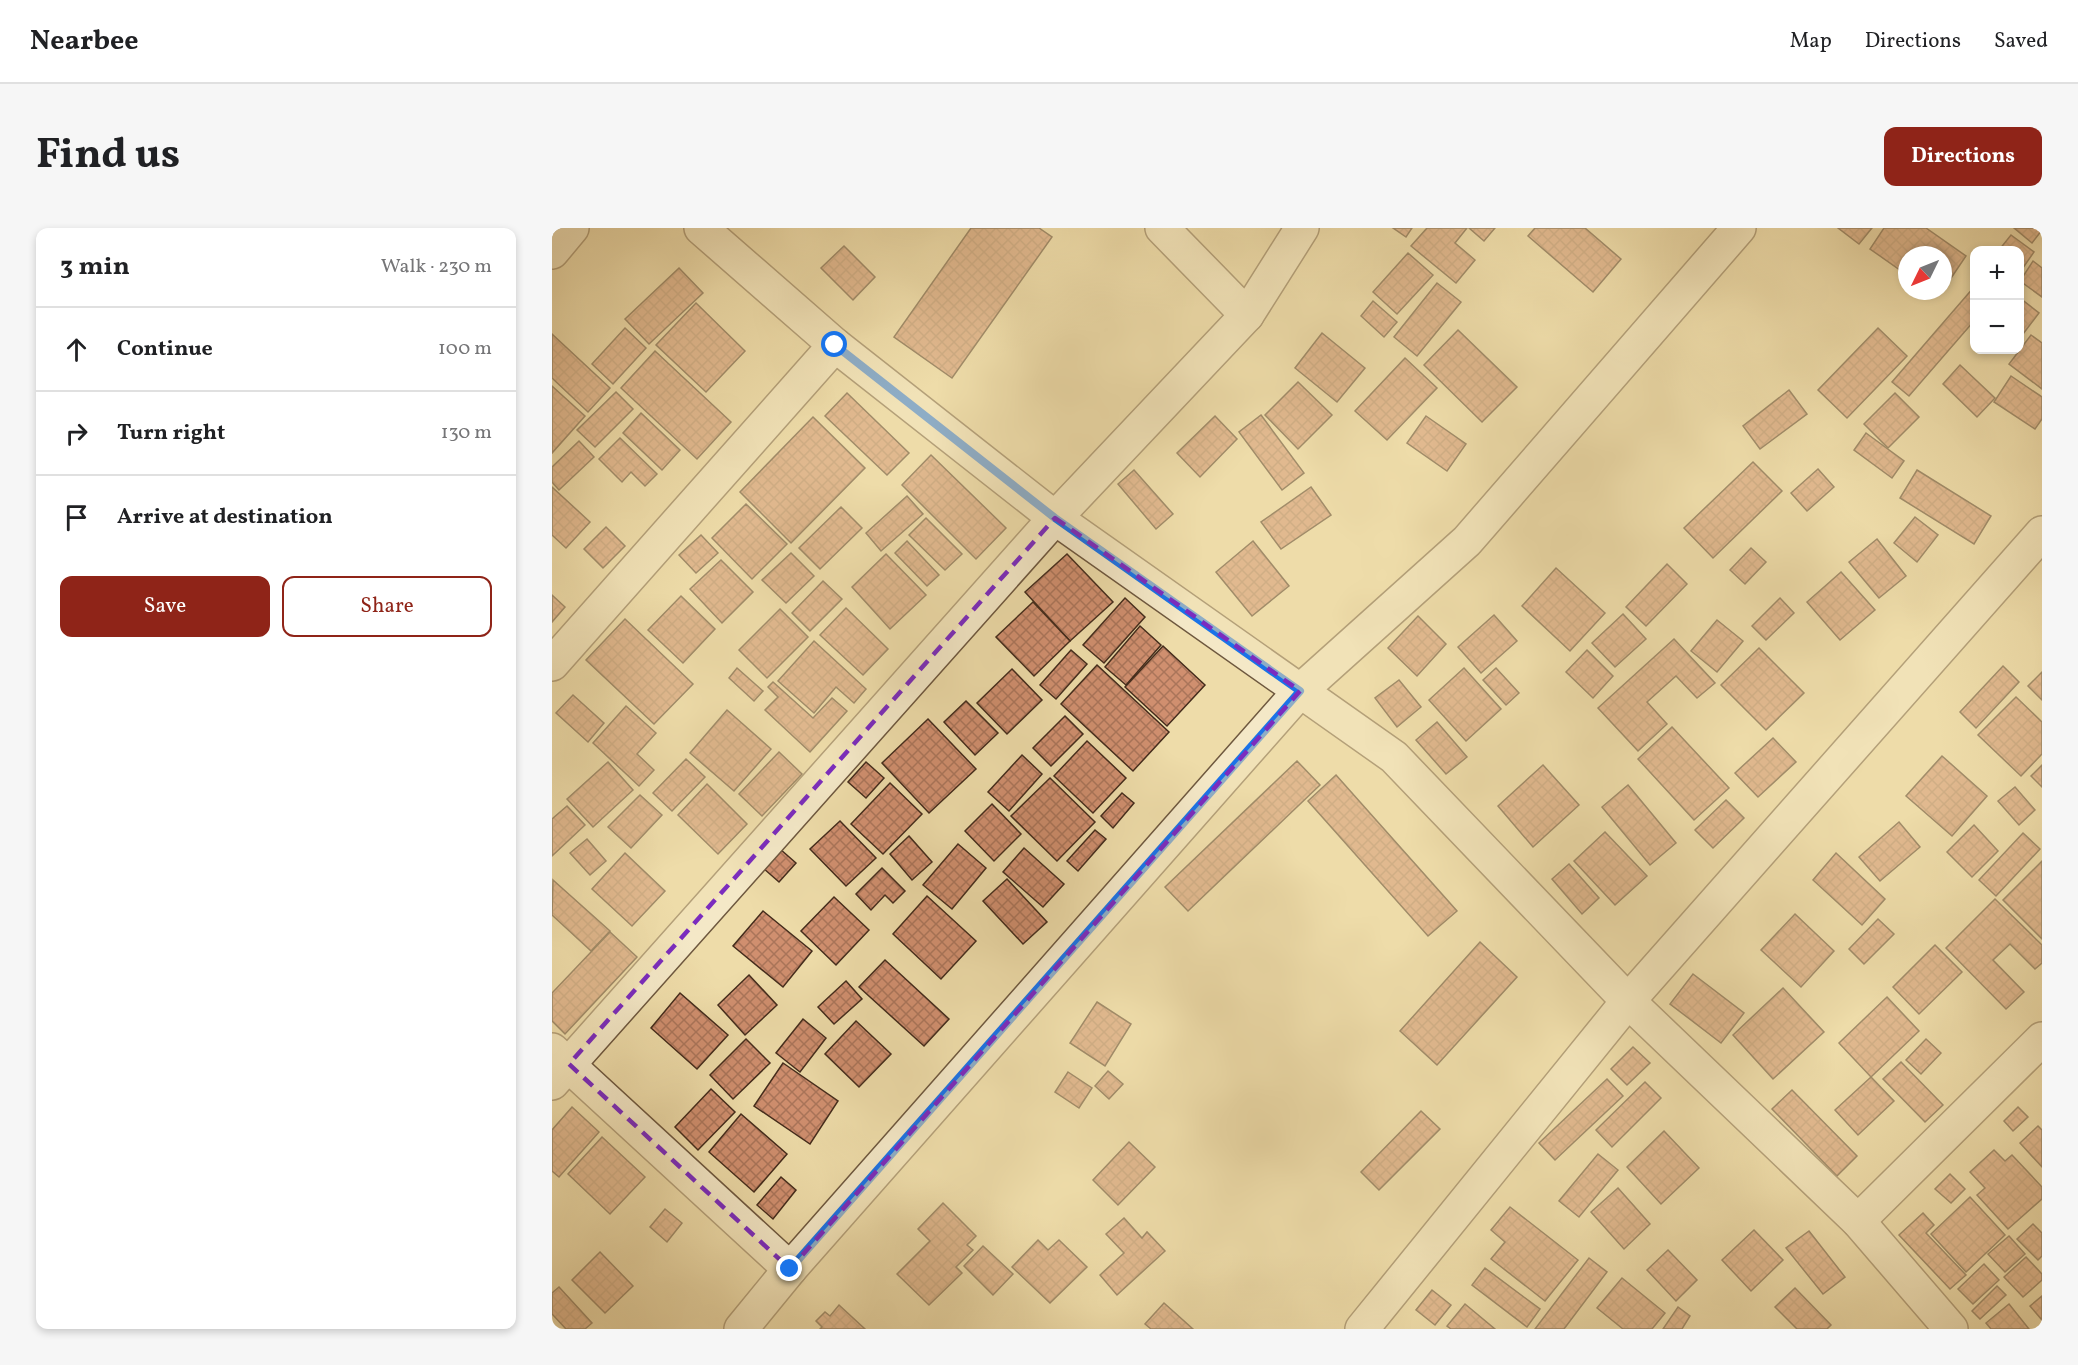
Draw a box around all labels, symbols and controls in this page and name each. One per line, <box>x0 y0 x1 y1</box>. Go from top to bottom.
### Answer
text: Nearbee <box>30 22 139 61</box>
text: Map <box>1790 27 1832 56</box>
text: Directions <box>1865 27 1961 56</box>
text: Saved <box>1994 27 2048 56</box>
text: Find us <box>36 127 180 186</box>
button: Directions <box>1884 127 2042 186</box>
north arrow <box>1898 246 1952 300</box>
map controls <box>1970 246 2024 354</box>
button: + <box>1970 246 2024 300</box>
text: 3 min <box>60 249 130 285</box>
text: Walk · 230 m <box>381 253 492 281</box>
button: − <box>1970 300 2024 354</box>
route start <box>821 331 847 357</box>
icon: ahead <box>60 333 93 366</box>
text: Continue <box>117 334 213 365</box>
text: 100 m <box>438 335 492 363</box>
icon: right <box>60 417 93 450</box>
text: Turn right <box>117 418 225 449</box>
text: 130 m <box>441 419 492 447</box>
icon: arrive <box>60 501 93 534</box>
text: Arrive at destination <box>117 502 333 533</box>
button: Save <box>60 576 270 637</box>
button: Share <box>282 576 492 637</box>
route end <box>776 1255 802 1281</box>

